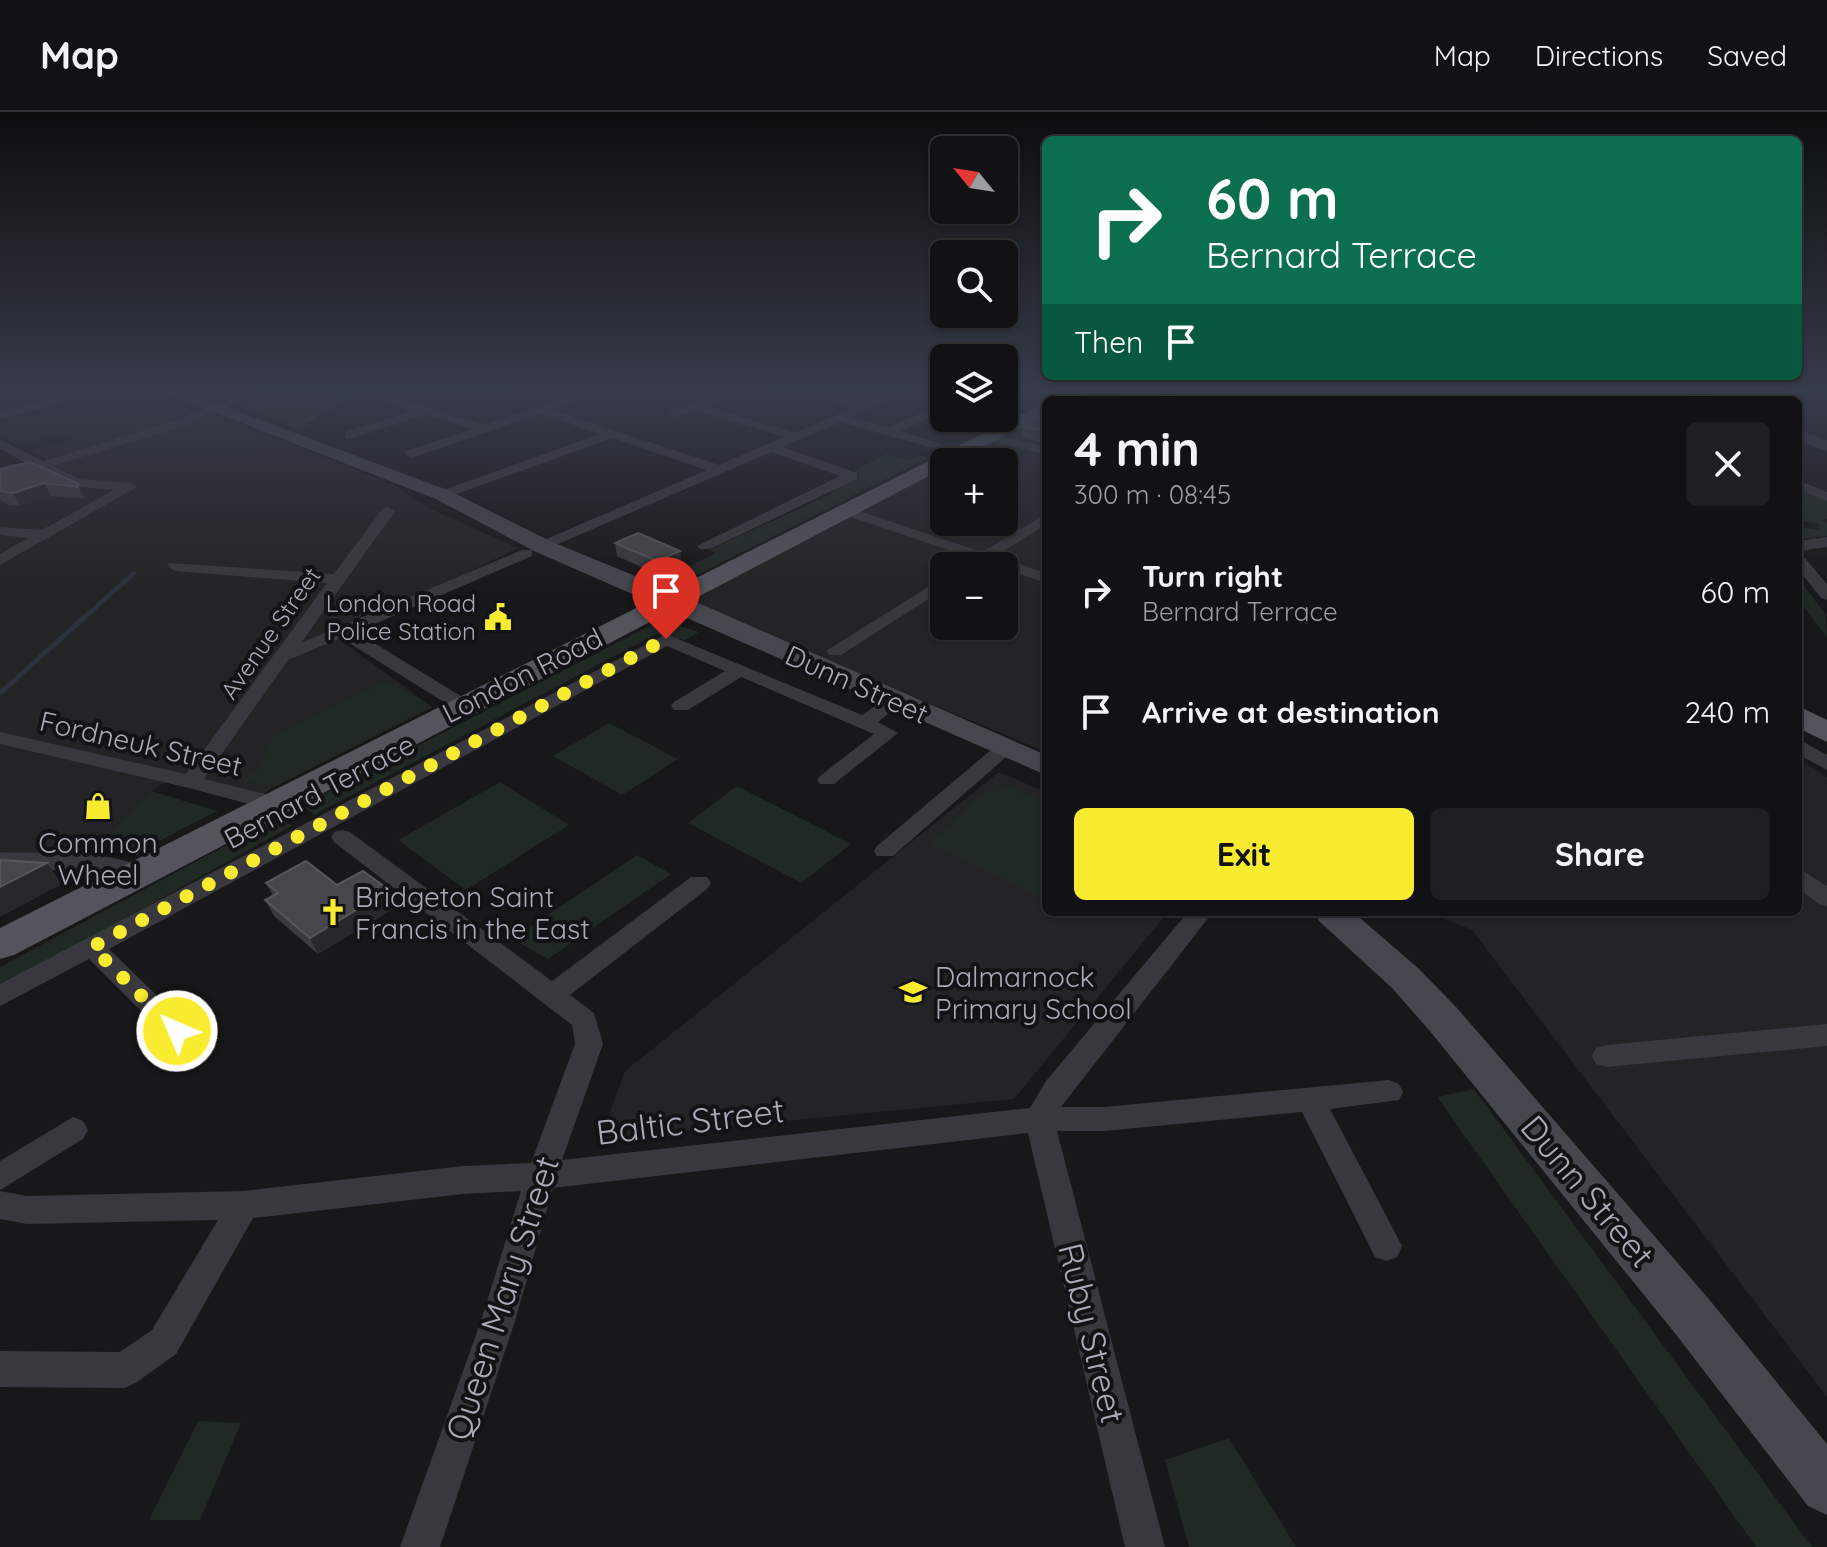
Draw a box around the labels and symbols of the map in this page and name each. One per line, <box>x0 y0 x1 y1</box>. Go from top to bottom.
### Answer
north arrow <box>930 136 1018 224</box>
pin <box>632 557 700 639</box>
street label: Avenue Street <box>213 561 327 705</box>
place label: London Road Police Station <box>326 588 476 646</box>
public building icon: London Road Police Station <box>483 602 513 632</box>
street label: London Road <box>436 620 608 730</box>
street label: Dunn Street <box>780 637 934 731</box>
street label: Fordneuk Street <box>36 703 246 783</box>
street label: Bernard Terrace <box>218 726 420 856</box>
shop icon: Common Wheel <box>83 791 113 821</box>
place label: Common Wheel <box>38 825 158 892</box>
place label: Bridgeton Saint Francis in the East <box>355 879 590 946</box>
church icon: Bridgeton Saint Francis in the East <box>318 897 348 927</box>
place label: Dalmarnock Primary School <box>935 959 1132 1026</box>
school or university icon: Dalmarnock Primary School <box>898 977 928 1007</box>
position arrow <box>135 989 219 1073</box>
street label: Baltic Street <box>594 1088 786 1154</box>
street label: Dunn Street <box>1512 1106 1664 1276</box>
street label: Queen Mary Street <box>436 1150 568 1446</box>
street label: Ruby Street <box>1049 1239 1135 1427</box>

